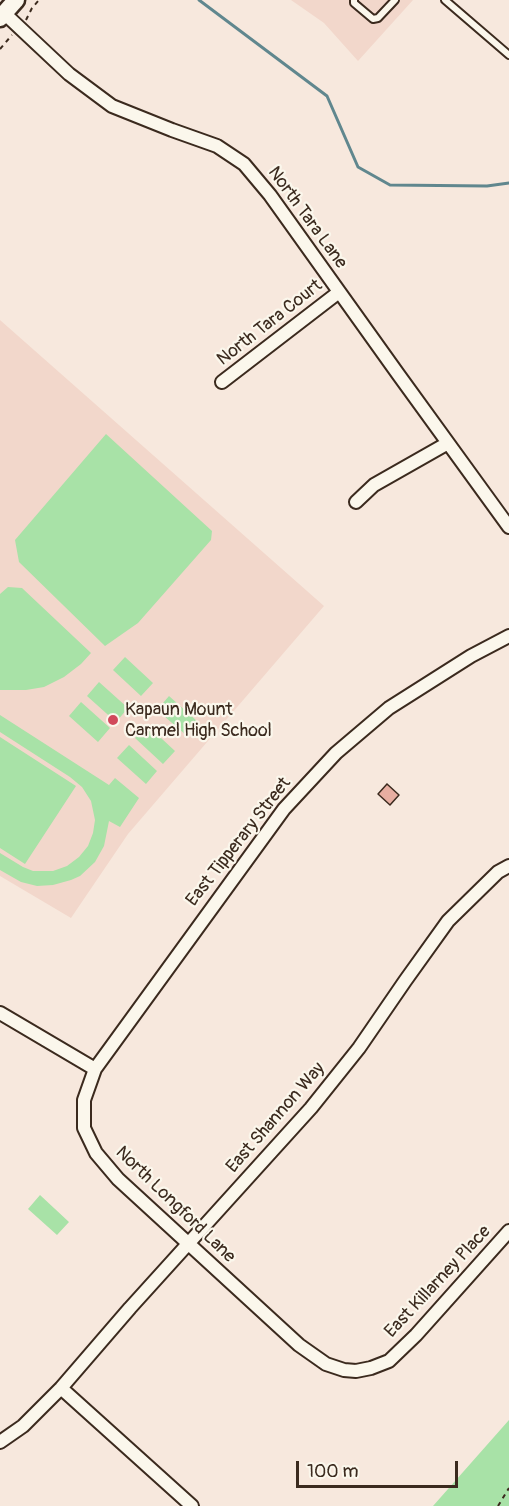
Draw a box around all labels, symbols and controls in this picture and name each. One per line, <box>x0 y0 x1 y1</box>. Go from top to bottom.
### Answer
street label: North Tara Lane <box>263 163 351 273</box>
street label: North Tara Court <box>213 275 327 371</box>
place label: Kapaun Mount Carmel High School <box>125 699 272 742</box>
marker: Kapaun Mount Carmel High School <box>106 713 120 727</box>
street label: East Tipperary Street <box>182 773 296 911</box>
street label: East Shannon Way <box>222 1058 330 1178</box>
street label: North Longford Lane <box>111 1142 239 1268</box>
street label: East Killarney Place <box>380 1221 496 1343</box>
scale bar <box>299 1449 461 1487</box>
text: 100 m <box>307 1460 359 1483</box>

